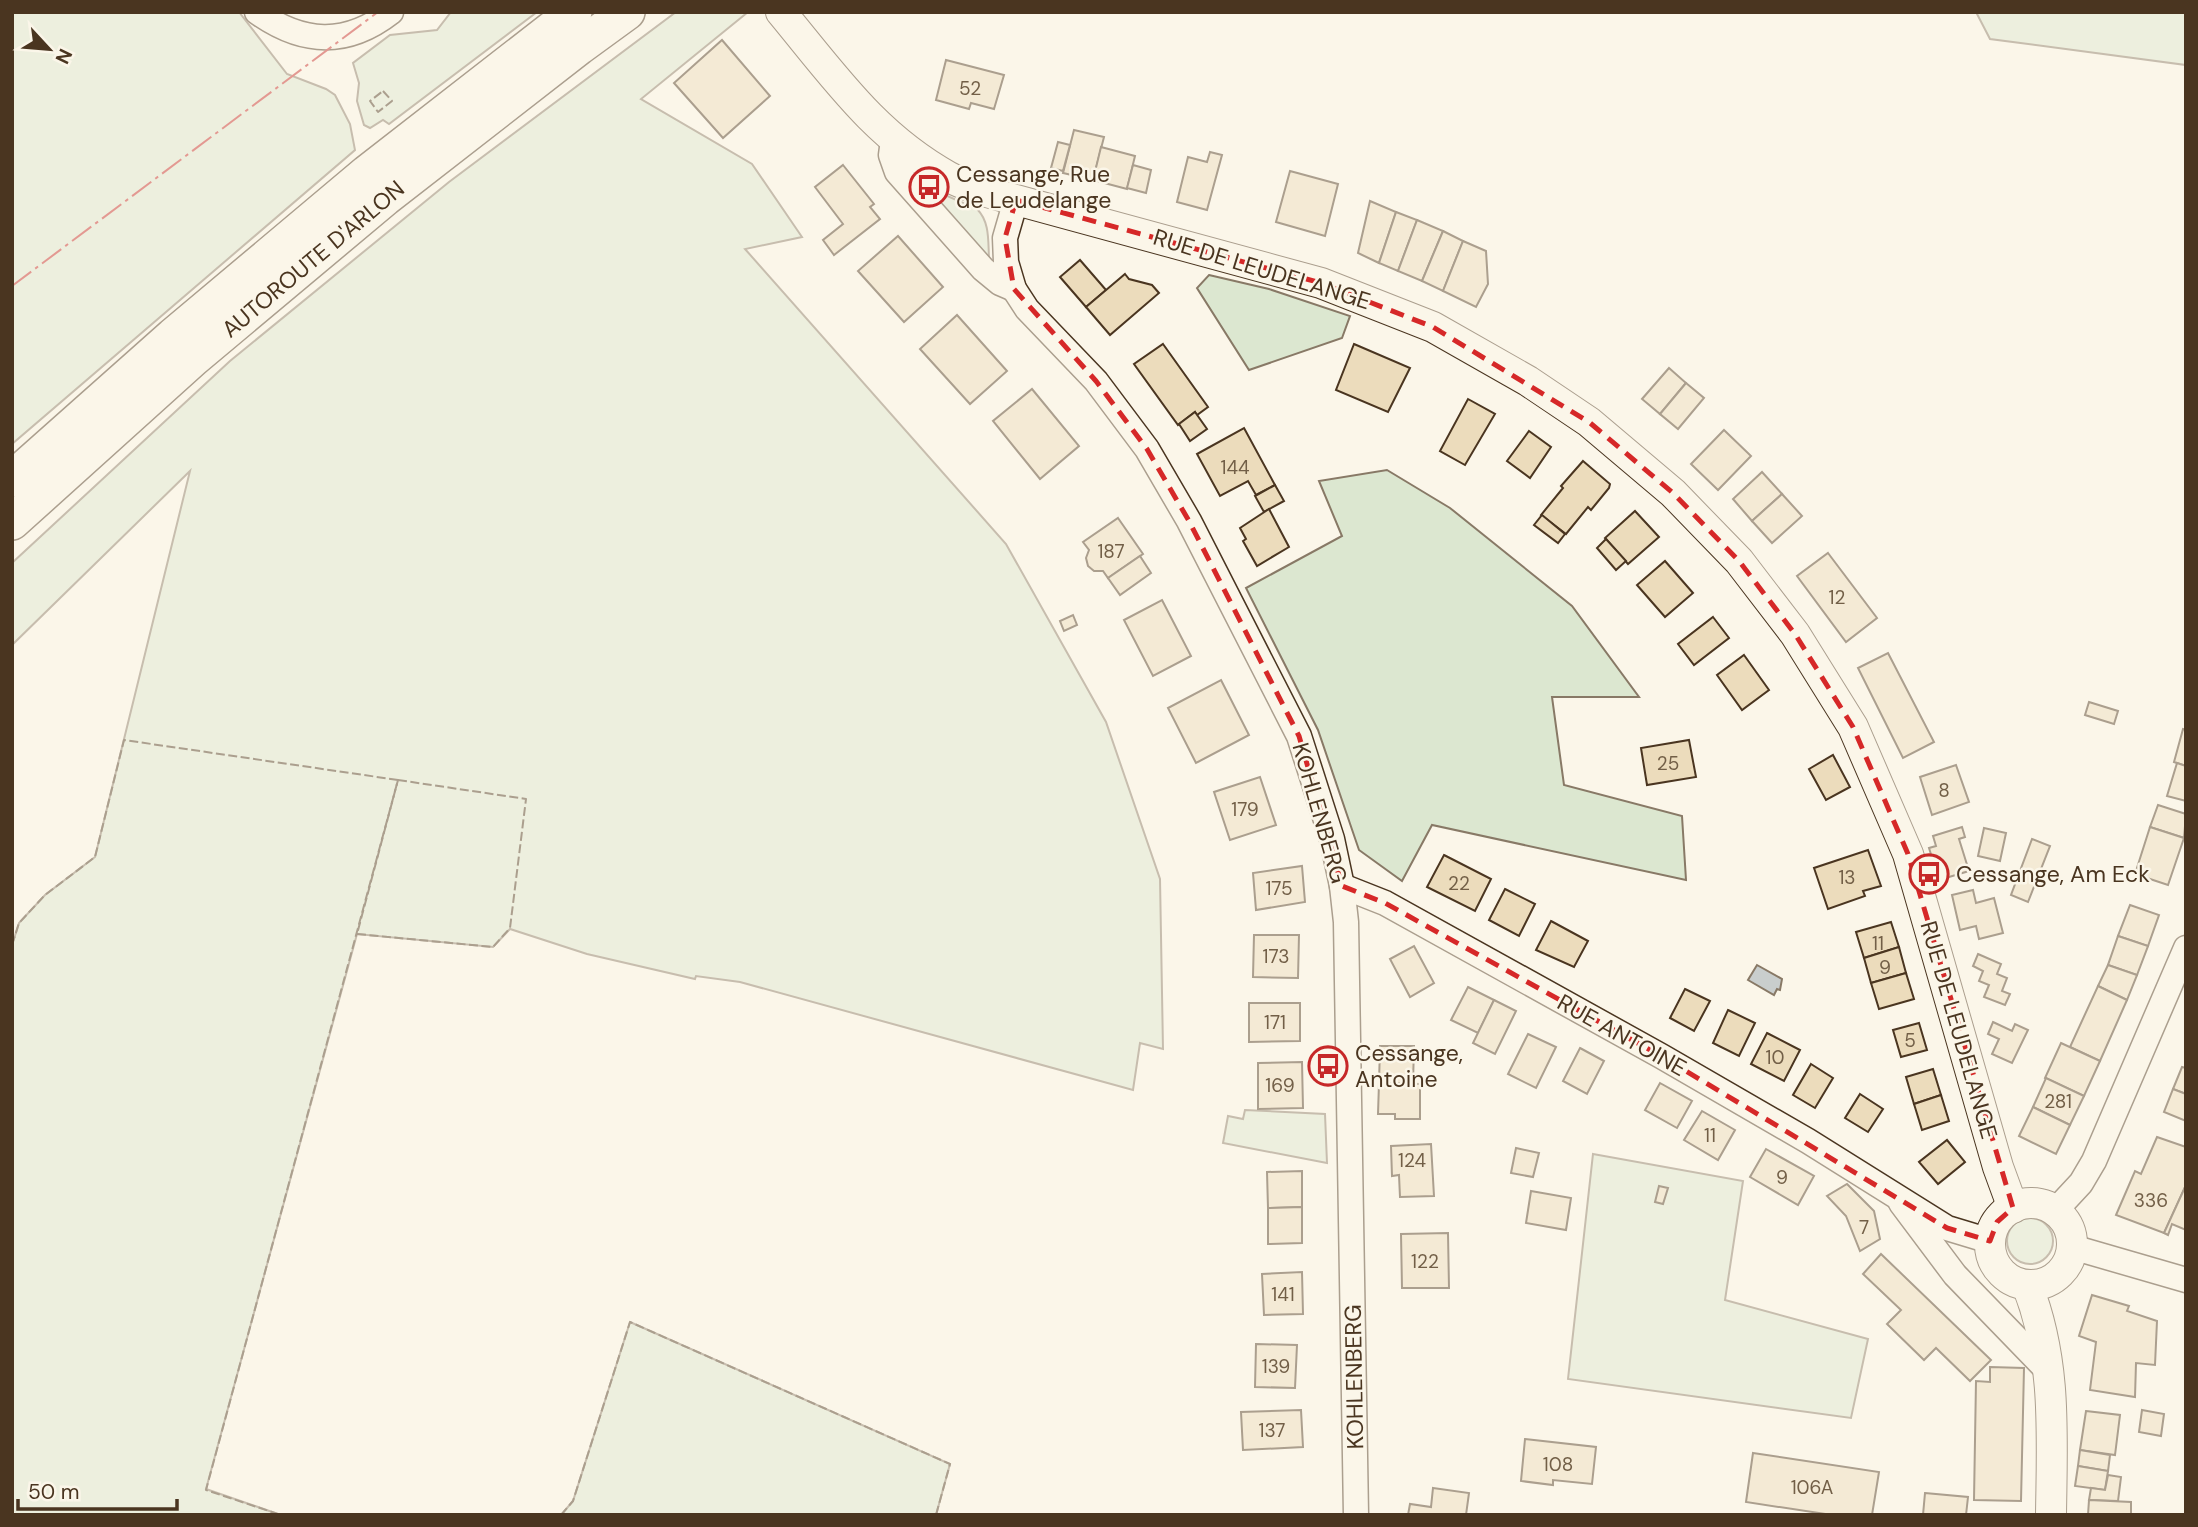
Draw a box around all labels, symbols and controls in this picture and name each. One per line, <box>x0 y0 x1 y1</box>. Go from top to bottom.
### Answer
north arrow <box>14 14 84 84</box>
text: N <box>50 45 78 68</box>
house number: 52 <box>959 76 981 101</box>
place label: Cessange, Rue de Leudelange <box>956 159 1111 215</box>
bus stop icon: Cessange, Rue de Leudelange <box>908 166 950 208</box>
street label: AUTOROUTE D'ARLON <box>215 174 411 344</box>
street label: RUE DE LEUDELANGE <box>1150 222 1374 316</box>
house number: 144 <box>1221 455 1250 480</box>
house number: 187 <box>1097 539 1125 564</box>
house number: 12 <box>1829 585 1845 610</box>
street label: KOHLENBERG <box>1286 739 1354 887</box>
house number: 25 <box>1657 751 1679 776</box>
house number: 8 <box>1938 778 1950 803</box>
house number: 179 <box>1231 797 1259 822</box>
bus stop icon: Cessange, Am Eck <box>1908 853 1950 895</box>
place label: Cessange, Am Eck <box>1956 859 2150 889</box>
house number: 13 <box>1838 865 1856 890</box>
house number: 22 <box>1448 871 1470 896</box>
house number: 175 <box>1265 876 1293 901</box>
street label: RUE DE LEUDELANGE <box>1914 917 2004 1143</box>
house number: 11 <box>1872 931 1884 956</box>
house number: 173 <box>1263 944 1289 969</box>
house number: 9 <box>1879 955 1891 980</box>
street label: RUE ANTOINE <box>1552 987 1692 1083</box>
house number: 171 <box>1264 1010 1286 1035</box>
house number: 5 <box>1904 1028 1916 1053</box>
place label: Cessange, Antoine <box>1355 1038 1463 1094</box>
bus stop icon: Cessange, Antoine <box>1307 1045 1349 1087</box>
house number: 10 <box>1766 1045 1784 1070</box>
house number: 169 <box>1265 1073 1295 1098</box>
house number: 281 <box>2044 1089 2072 1114</box>
house number: 11 <box>1704 1123 1716 1148</box>
house number: 124 <box>1398 1148 1426 1173</box>
house number: 9 <box>1776 1165 1788 1190</box>
house number: 336 <box>2134 1188 2168 1213</box>
house number: 7 <box>1859 1215 1869 1240</box>
house number: 122 <box>1411 1249 1439 1274</box>
house number: 141 <box>1271 1282 1295 1307</box>
street label: KOHLENBERG <box>1338 1304 1370 1450</box>
house number: 139 <box>1262 1354 1290 1379</box>
house number: 137 <box>1259 1418 1285 1443</box>
house number: 108 <box>1543 1452 1573 1477</box>
scale bar <box>18 1468 177 1512</box>
house number: 106A <box>1791 1475 1834 1500</box>
text: 50 m <box>28 1478 79 1506</box>

